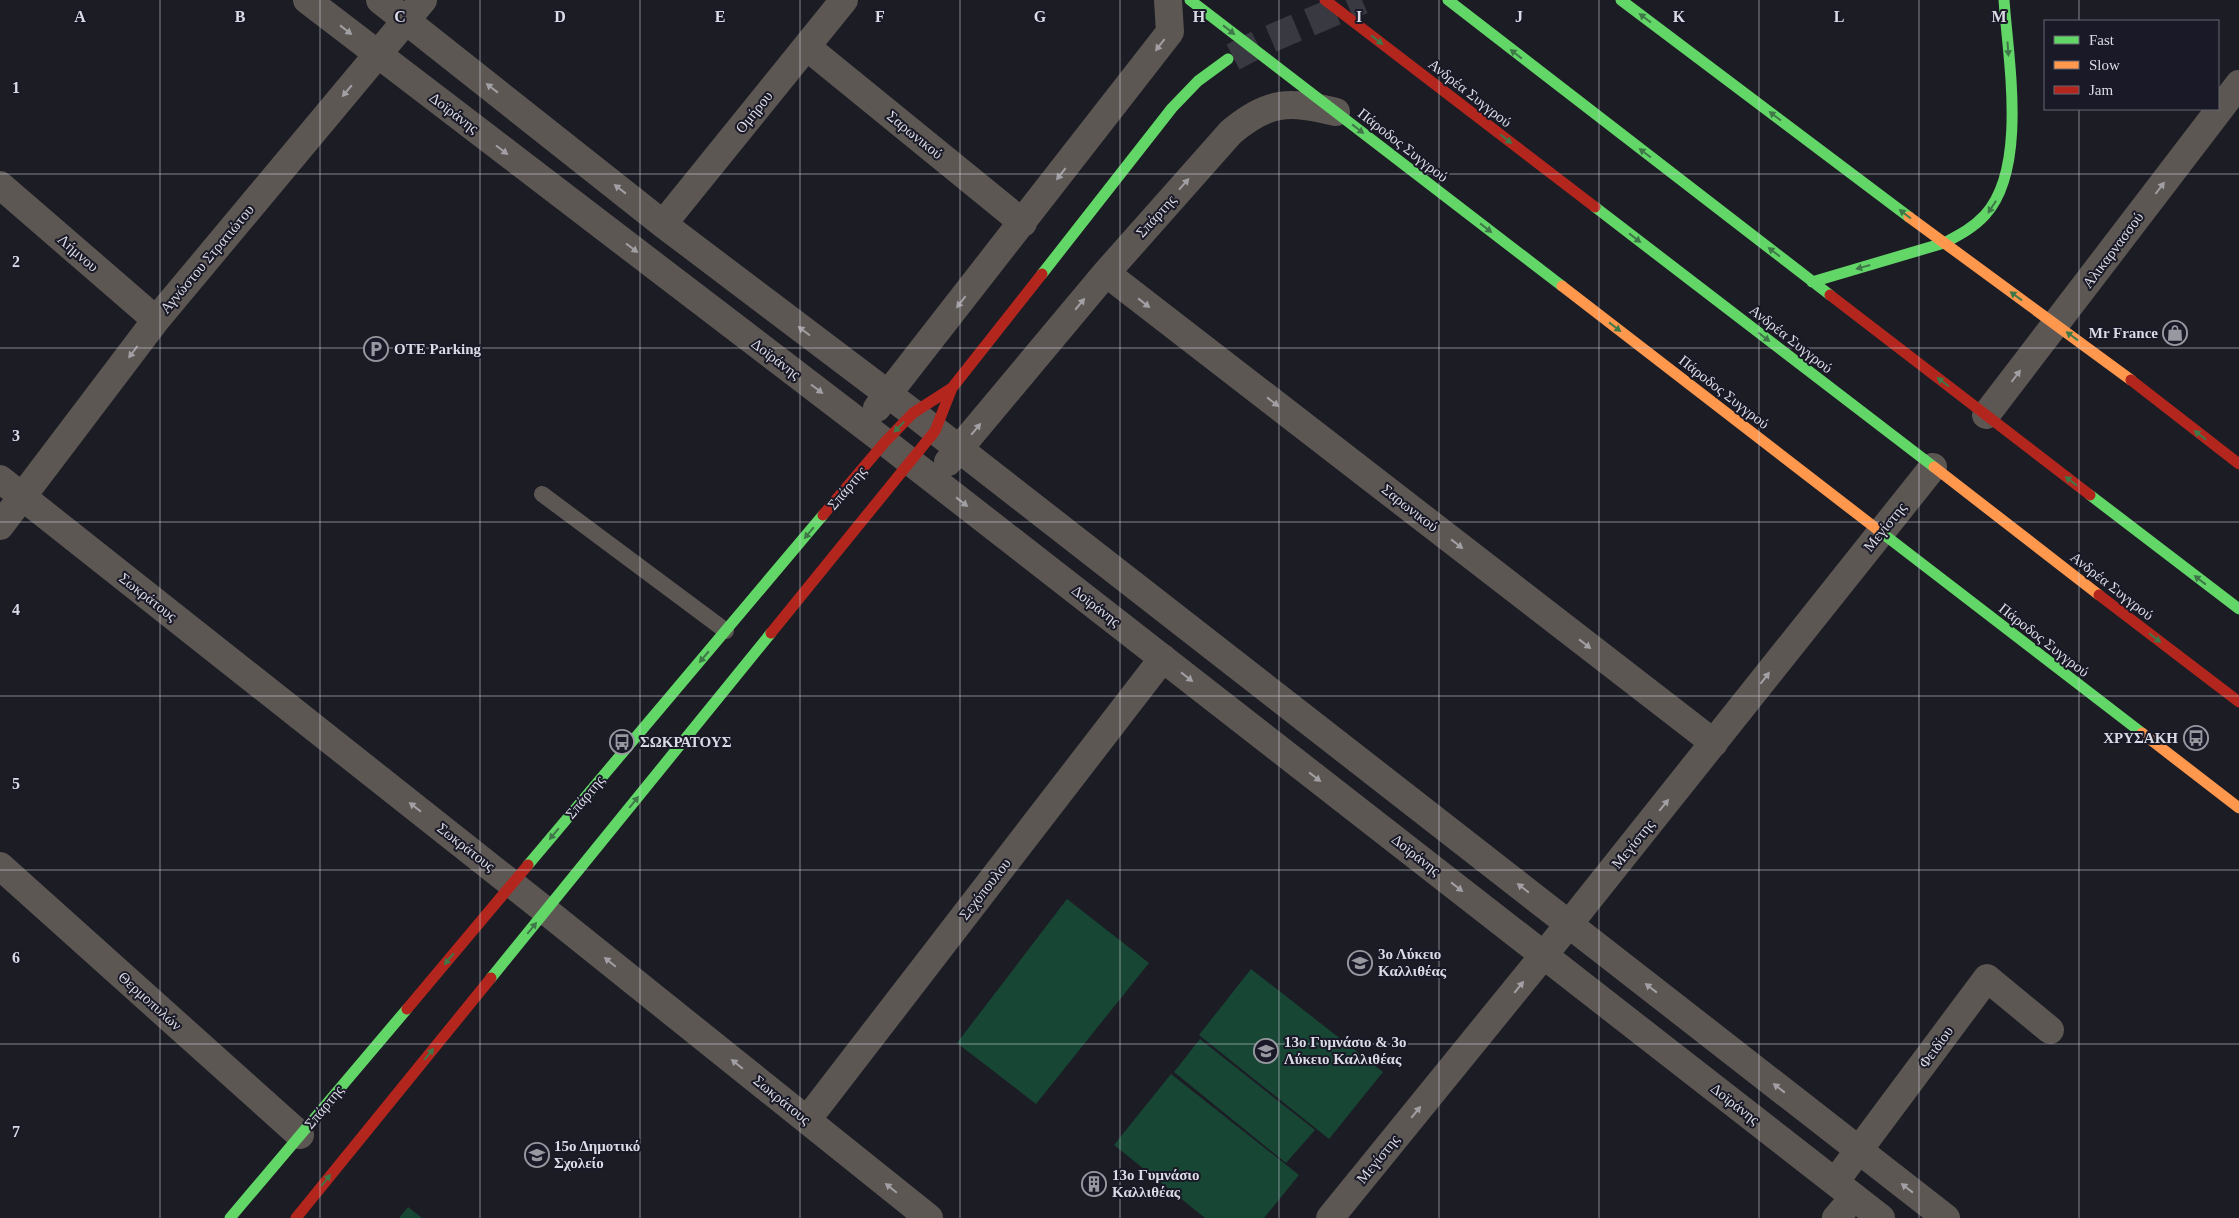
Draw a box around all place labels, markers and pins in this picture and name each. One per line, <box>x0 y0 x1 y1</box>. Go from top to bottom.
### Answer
shop icon: Mr France <box>2162 320 2188 346</box>
place label: Mr France <box>2089 325 2158 341</box>
parking icon: OTE Parking <box>363 336 389 362</box>
place label: OTE Parking <box>394 341 482 357</box>
bus stop icon: ΧΡΥΣΑΚΗ <box>2183 725 2209 751</box>
bus stop icon: ΣΩΚΡΑΤΟΥΣ <box>609 729 635 755</box>
place label: ΧΡΥΣΑΚΗ <box>2103 730 2178 746</box>
place label: ΣΩΚΡΑΤΟΥΣ <box>640 734 732 750</box>
place label: 3ο Λύκειο Καλλιθέας <box>1378 946 1447 979</box>
school or university icon: 3ο Λύκειο Καλλιθέας <box>1347 950 1373 976</box>
place label: 13ο Γυμνάσιο & 3ο Λύκειο Καλλιθέας <box>1284 1034 1406 1067</box>
school or university icon: 13ο Γυμνάσιο & 3ο Λύκειο Καλλιθέας <box>1253 1038 1279 1064</box>
place label: 15ο Δημοτικό Σχολείο <box>554 1138 640 1171</box>
school or university icon: 15ο Δημοτικό Σχολείο <box>524 1142 550 1168</box>
place label: 13ο Γυμνάσιο Καλλιθέας <box>1112 1167 1199 1200</box>
building icon: 13ο Γυμνάσιο Καλλιθέας <box>1081 1171 1107 1197</box>

